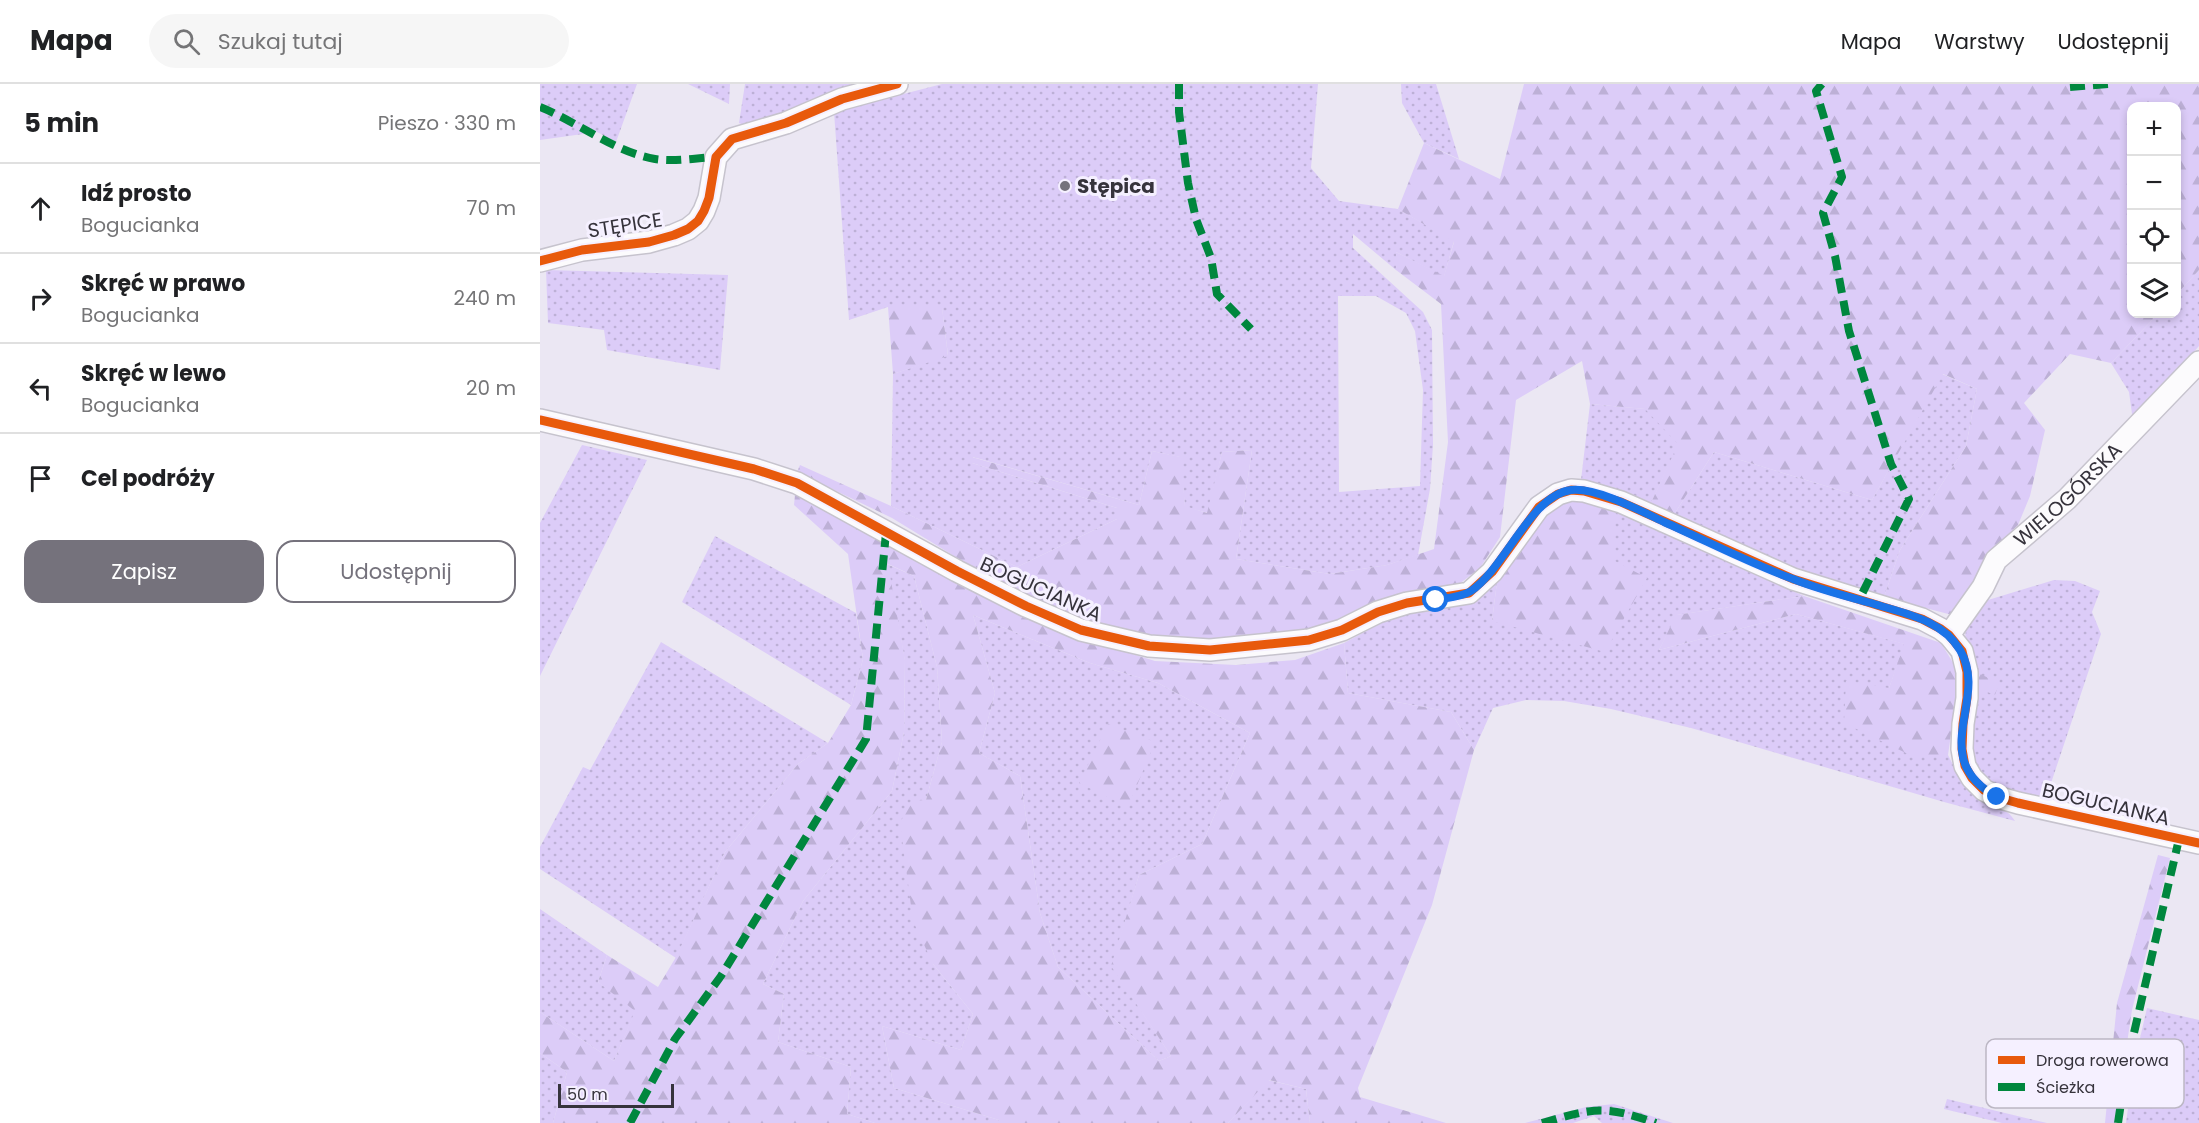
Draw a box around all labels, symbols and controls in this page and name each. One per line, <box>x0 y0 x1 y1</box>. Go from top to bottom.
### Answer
search box <box>149 14 569 68</box>
text: Mapa <box>30 21 113 60</box>
icon: search <box>170 25 203 58</box>
text: Szukaj tutaj <box>218 26 343 57</box>
text: Mapa <box>1841 27 1901 56</box>
text: Warstwy <box>1934 27 2025 56</box>
text: Udostępnij <box>2058 27 2169 56</box>
map controls <box>2127 102 2181 318</box>
button: + <box>2127 102 2181 156</box>
text: 5 min <box>24 105 99 141</box>
text: Pieszo · 330 m <box>378 109 516 137</box>
button: − <box>2127 156 2181 210</box>
place label: Stępica <box>1077 172 1155 200</box>
text: Idź prosto <box>81 178 192 209</box>
marker: Stępica <box>1058 179 1072 193</box>
icon: ahead <box>24 192 57 225</box>
text: 70 m <box>467 194 516 222</box>
street label: STĘPICE <box>586 205 664 245</box>
button: locate <box>2127 210 2181 264</box>
text: Bogucianka <box>81 211 200 239</box>
button: layers <box>2127 264 2181 318</box>
text: Skręć w prawo <box>81 268 245 299</box>
icon: right <box>24 282 57 315</box>
text: 240 m <box>453 284 516 312</box>
text: Bogucianka <box>81 301 200 329</box>
text: Skręć w lewo <box>81 358 226 389</box>
icon: left <box>24 372 57 405</box>
text: 20 m <box>466 374 516 402</box>
text: Bogucianka <box>81 391 200 419</box>
street label: WIELOGÓRSKA <box>2008 436 2128 553</box>
icon: arrive <box>24 462 57 495</box>
text: Cel podróży <box>81 463 215 494</box>
button: Zapisz <box>24 540 264 603</box>
button: Udostępnij <box>276 540 516 603</box>
street label: BOGUCIANKA <box>976 550 1106 628</box>
route start <box>1422 586 1448 612</box>
street label: BOGUCIANKA <box>2039 776 2173 832</box>
route end <box>1983 783 2009 809</box>
legend <box>1986 1039 2184 1108</box>
text: Droga rowerowa <box>2036 1049 2169 1072</box>
text: Ścieżka <box>2036 1076 2095 1099</box>
scale bar <box>558 1081 674 1108</box>
text: 50 m <box>567 1083 608 1106</box>

